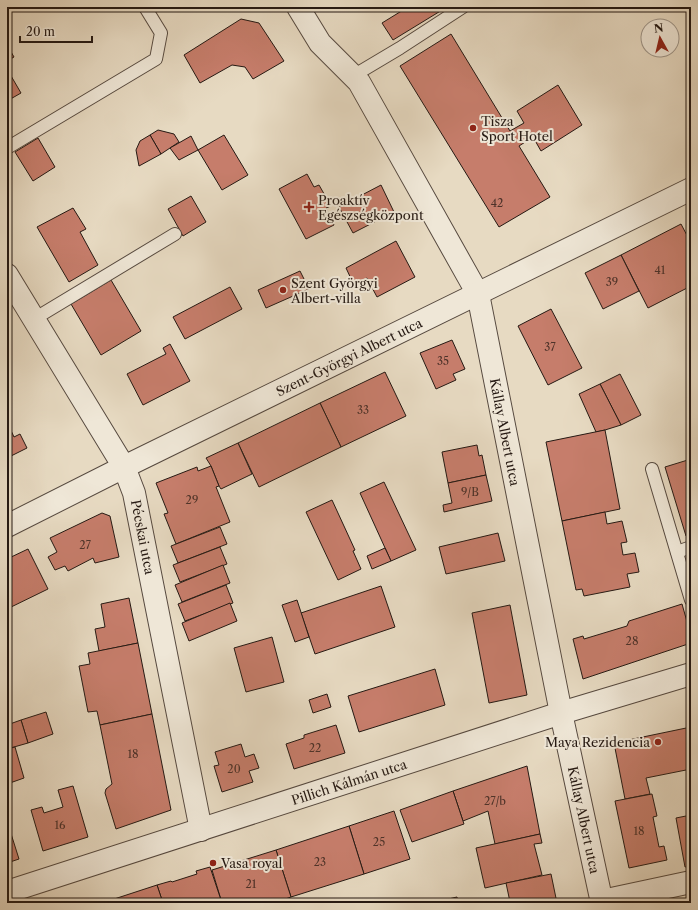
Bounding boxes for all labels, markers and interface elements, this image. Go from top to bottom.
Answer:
scale bar [20,18,92,44]
north arrow [640,18,680,58]
text: N [653,20,665,36]
text: 20 m [26,24,55,39]
place label: Tisza Sport Hotel [481,113,553,144]
marker: Tisza Sport Hotel [468,123,478,133]
place label: Proaktív Egészségközpont [318,192,424,223]
house number: 42 [491,196,503,210]
marker: Proaktív Egészségközpont [303,201,315,213]
house number: 41 [655,263,666,277]
place label: Szent Györgyi Albert-villa [290,275,378,306]
house number: 39 [606,275,618,289]
marker: Szent Györgyi Albert-villa [278,285,288,295]
street label: Szent-Györgyi Albert utca [273,315,425,399]
house number: 37 [544,340,556,354]
house number: 35 [437,354,449,368]
street label: Kállay Albert utca [487,377,523,487]
house number: 33 [357,403,369,417]
house number: 9/B [461,485,479,499]
house number: 29 [186,493,198,507]
street label: Pécskai utca [128,498,158,576]
house number: 27 [79,538,91,552]
house number: 28 [626,634,638,648]
place label: Maya Rezidencia [545,734,650,750]
marker: Maya Rezidencia [653,737,663,747]
house number: 22 [309,741,321,755]
house number: 18 [127,747,139,761]
street label: Pillich Kálmán utca [289,756,409,808]
house number: 20 [227,762,241,776]
street label: Kállay Albert utca [565,765,603,875]
house number: 27/b [484,794,506,808]
house number: 16 [54,818,66,832]
house number: 18 [633,824,645,838]
house number: 25 [373,835,385,849]
place label: Vasa royal [220,855,283,871]
house number: 23 [314,855,326,869]
marker: Vasa royal [208,858,218,868]
house number: 21 [246,877,257,891]

